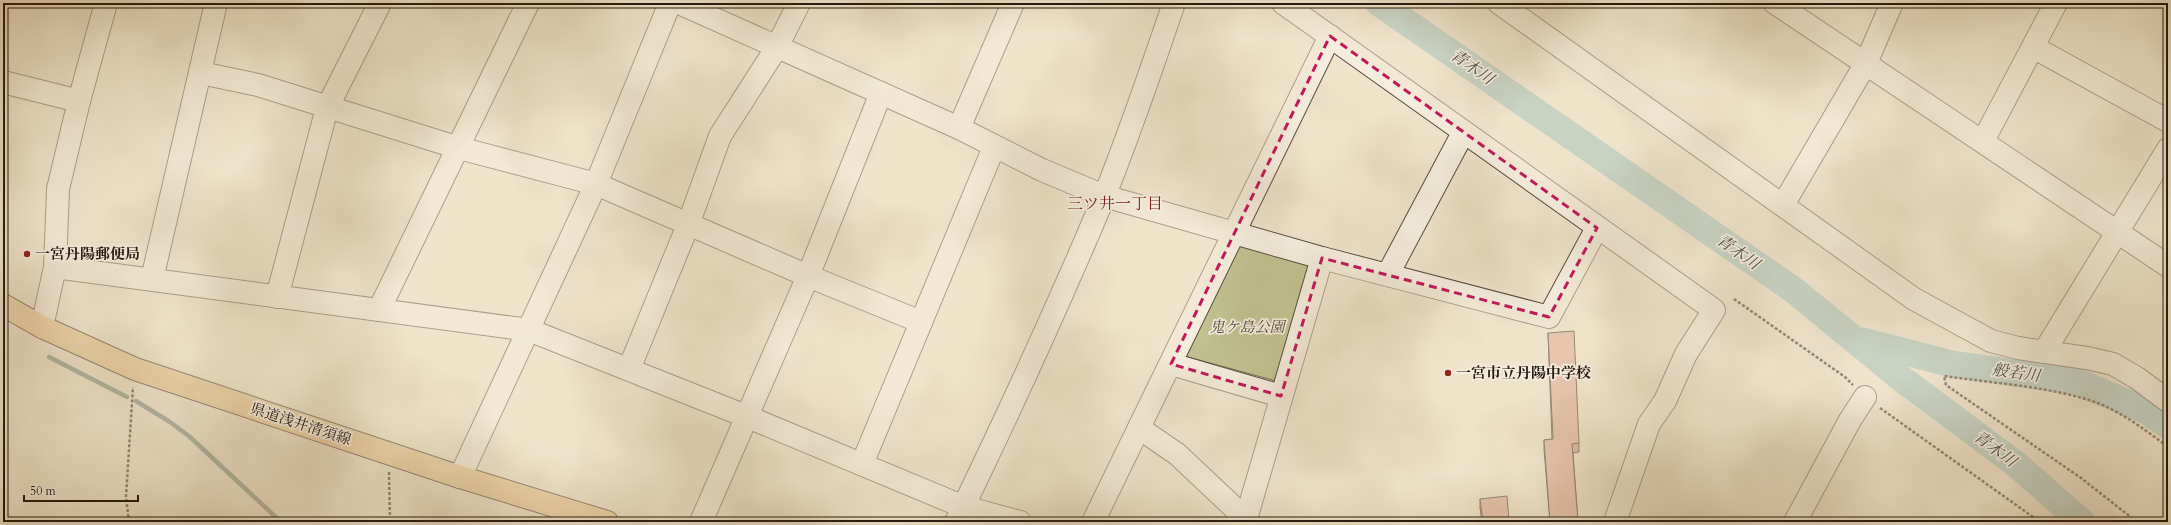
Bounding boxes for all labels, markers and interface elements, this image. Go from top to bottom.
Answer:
water label: 青木川 [1446,44,1500,91]
district label: 三ツ井一丁目 [1067,193,1163,215]
water label: 青木川 [1712,229,1766,276]
place label: 一宮丹陽郵便局 [35,244,140,264]
marker: 一宮丹陽郵便局 [22,249,32,259]
park label: 鬼ケ島公園 [1209,317,1287,337]
water label: 般若川 [1991,359,2043,388]
place label: 一宮市立丹陽中学校 [1456,363,1591,383]
marker: 一宮市立丹陽中学校 [1443,368,1453,378]
street label: 県道浅井清須線 [248,398,354,450]
water label: 青木川 [1969,426,2022,473]
scale bar [24,477,138,503]
text: 50 m [30,483,57,499]

